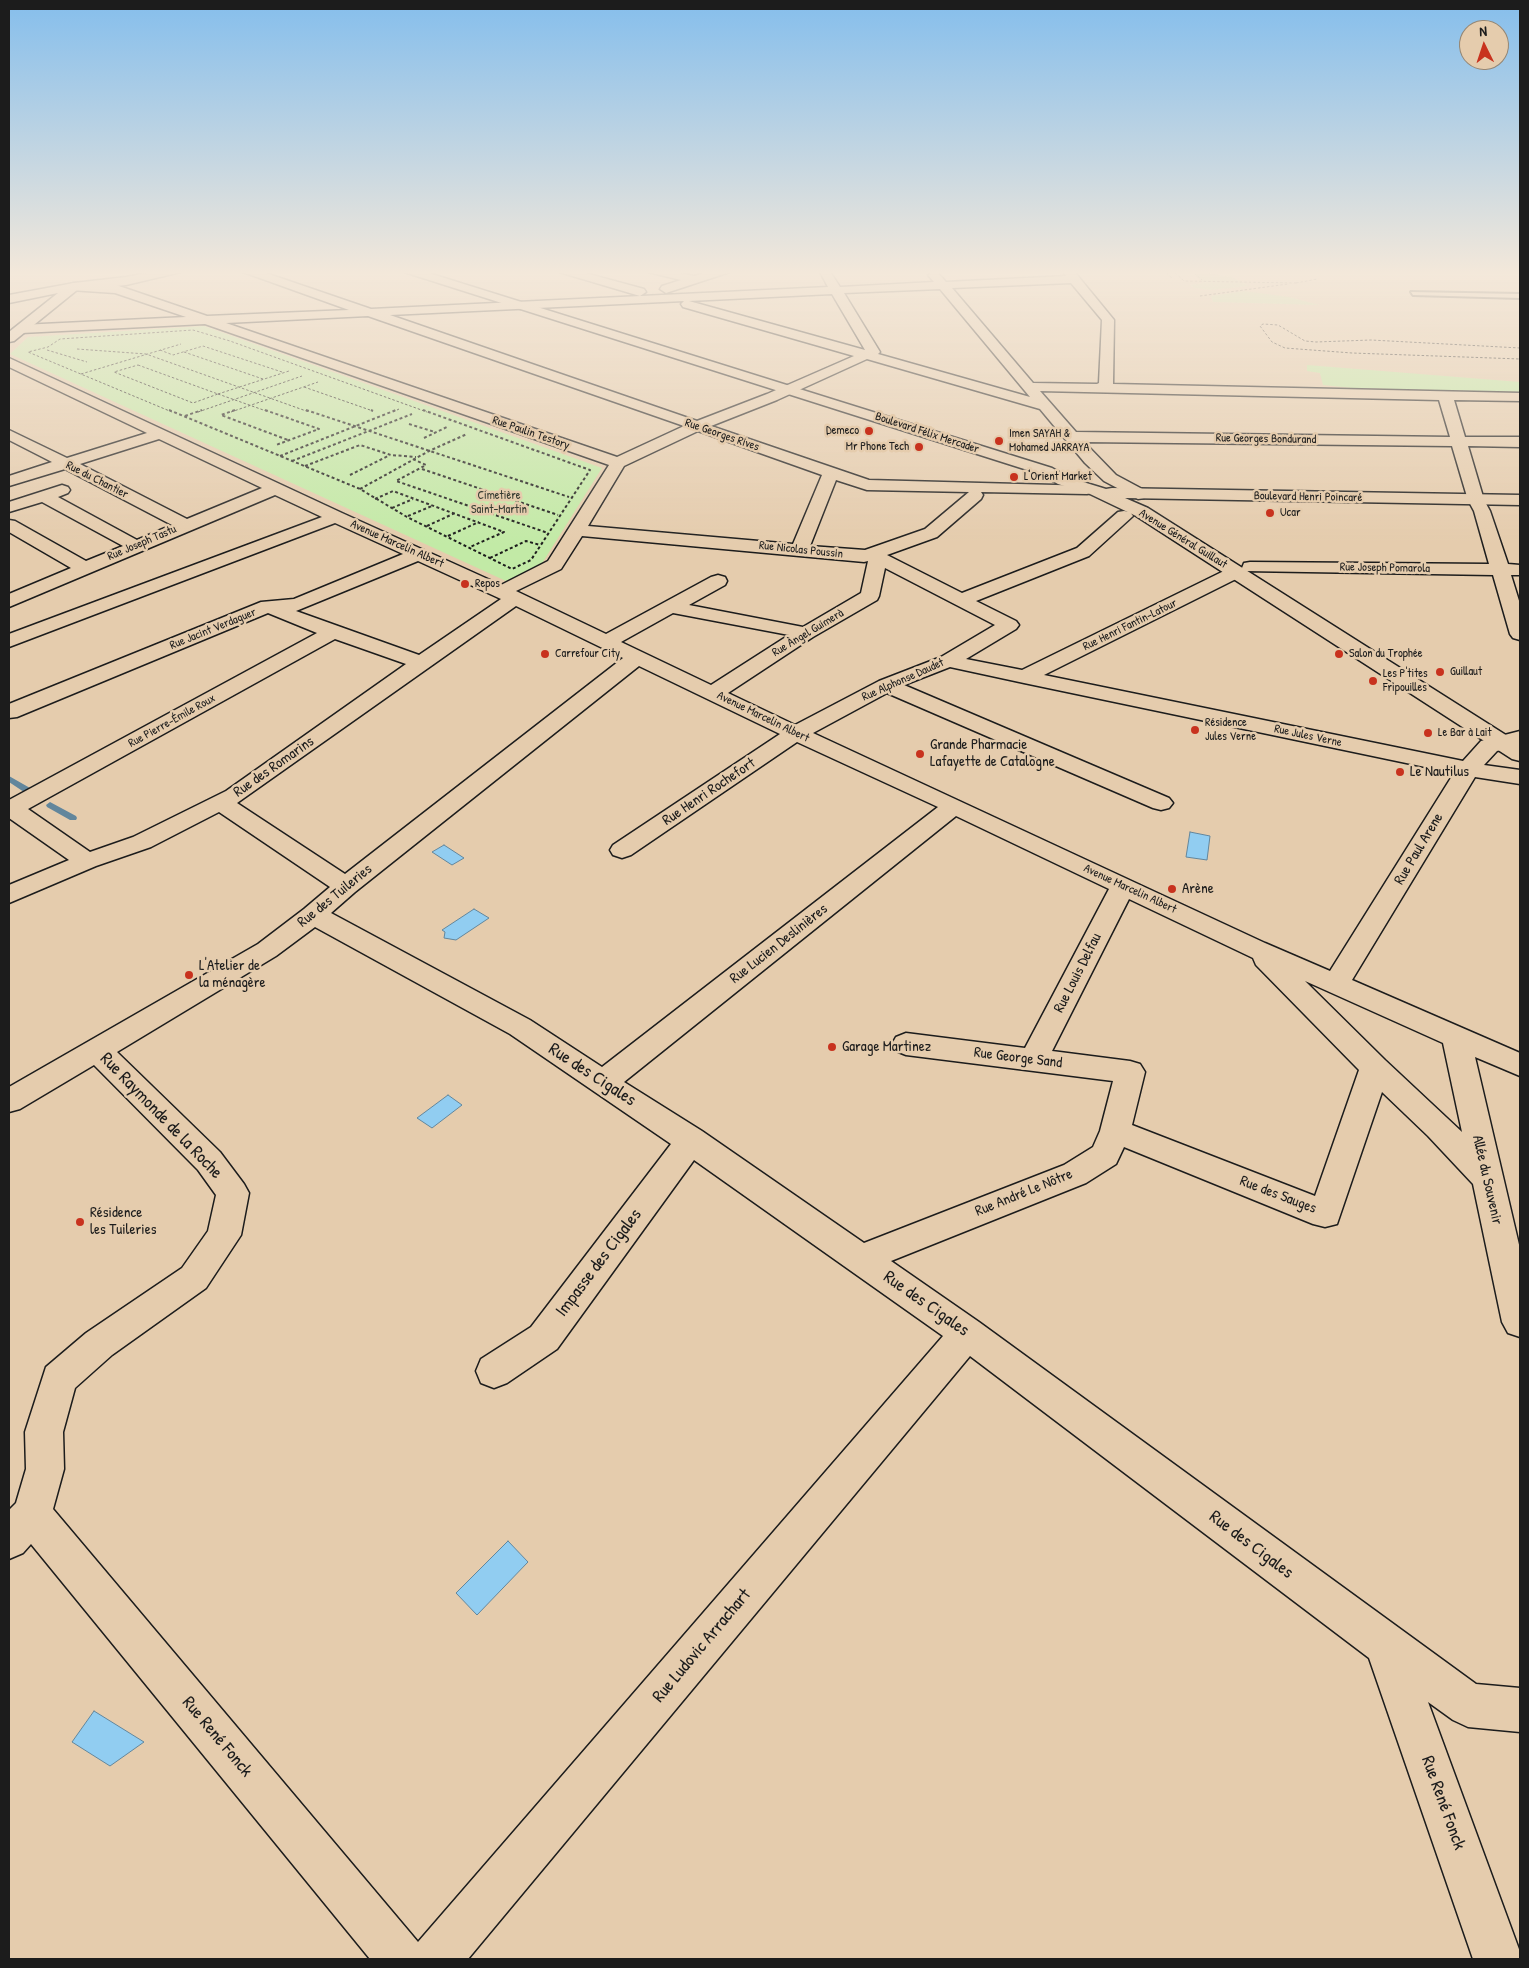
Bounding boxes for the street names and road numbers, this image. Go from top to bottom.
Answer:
street label: Boulevard Félix Mercader [873,409,981,457]
street label: Rue Paulin Testory [490,413,572,453]
street label: Rue Georges Rives [683,416,761,454]
street label: Rue Georges Bondurand [1216,431,1316,447]
street label: Rue du Chantier [63,458,131,502]
street label: Boulevard Henri Poincaré [1254,489,1362,505]
street label: Avenue Général Guillaut [1136,506,1230,572]
street label: Avenue Marcelin Albert [348,517,446,571]
street label: Rue Joseph Tastu [105,522,179,564]
street label: Rue Nicolas Poussin [758,538,844,562]
street label: Rue Joseph Pomarola [1340,560,1430,576]
street label: Rue Henri Fantin-Latour [1081,596,1179,654]
street label: Rue Jacint Verdaguer [168,605,258,653]
street label: Rue Àngel Guimerà [770,606,846,660]
street label: Rue Alphonse Daudet [860,655,946,705]
street label: Avenue Marcelin Albert [715,688,811,746]
street label: Rue Pierre-Émile Roux [126,691,218,751]
street label: Rue Jules Verne [1273,722,1343,750]
street label: Rue des Romarins [230,733,318,801]
street label: Rue Henri Rochefort [659,754,759,830]
street label: Rue Paul Arene [1391,810,1447,888]
street label: Rue des Tuileries [294,861,376,931]
street label: Avenue Marcelin Albert [1081,861,1179,917]
street label: Rue Lucien Deslinières [727,900,831,988]
street label: Rue Louis Delfau [1050,930,1106,1016]
street label: Rue des Cigales [544,1039,640,1111]
street label: Rue George Sand [973,1044,1063,1072]
street label: Rue Raymonde de la Roche [95,1048,227,1184]
street label: Allée du Souvenir [1468,1134,1506,1226]
street label: Rue André Le Nôtre [973,1165,1075,1221]
street label: Rue des Sauges [1237,1172,1319,1218]
street label: Impasse des Cigales [551,1205,647,1321]
street label: Rue des Cigales [879,1267,973,1341]
street label: Rue des Cigales [1205,1506,1297,1584]
street label: Rue Ludovic Arrachart [648,1585,756,1707]
street label: Rue René Fonck [177,1693,257,1781]
street label: Rue René Fonck [1416,1753,1470,1853]

